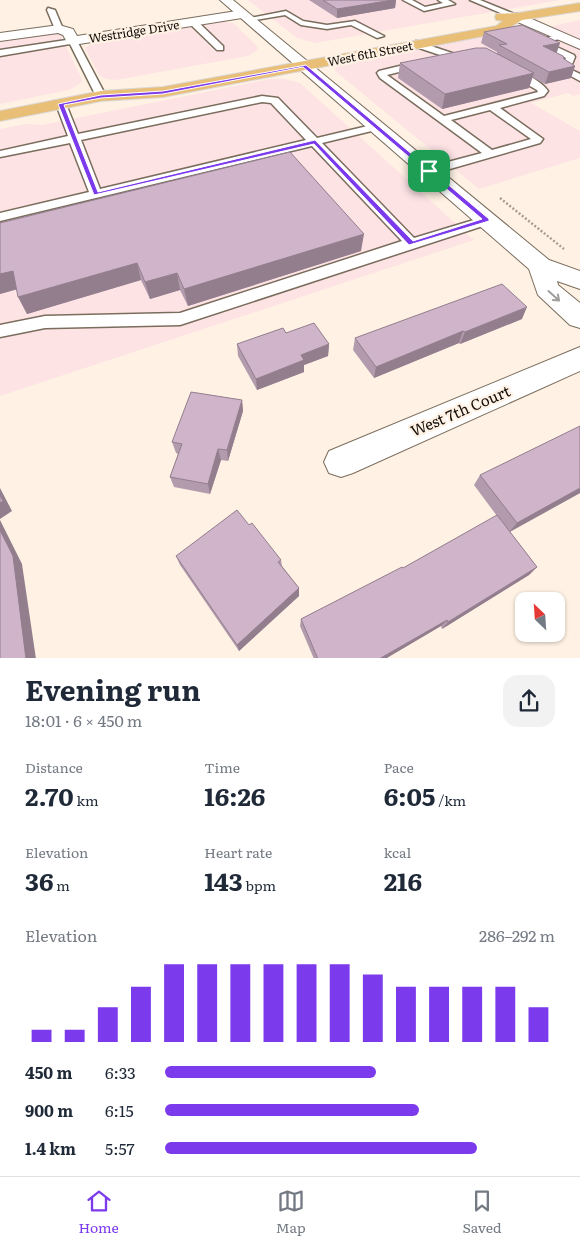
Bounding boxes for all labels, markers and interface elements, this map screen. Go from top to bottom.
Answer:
street label: Westridge Drive [87,15,181,47]
street label: West 6th Street [326,36,414,70]
pin [408,150,450,192]
icon: arrive [415,157,443,185]
one-way arrow [548,290,561,301]
street label: West 7th Court [406,379,514,441]
north arrow [515,592,565,642]
map controls [515,592,565,642]
text: Evening run [25,668,201,710]
button: share [503,675,555,727]
text: 18:01 · 6 × 450 m [25,708,142,732]
text: Distance [25,757,83,777]
text: Time [204,757,240,777]
text: Pace [384,757,414,777]
text: 2.70 [25,777,74,814]
text: 16:26 [204,777,265,814]
text: 6:05 [384,777,435,814]
text: km [74,790,99,810]
text: /km [435,790,466,810]
text: Elevation [25,842,88,862]
text: Heart rate [204,842,272,862]
text: kcal [384,842,411,862]
text: 36 [25,862,54,899]
text: 143 [204,862,243,899]
text: 216 [384,862,422,899]
text: m [54,875,70,895]
text: bpm [243,875,276,895]
text: Elevation [25,923,97,947]
text: 286–292 m [479,923,555,947]
text: 450 m [25,1060,72,1084]
text: 6:33 [105,1060,136,1084]
text: 900 m [25,1098,73,1122]
text: 6:15 [105,1098,134,1122]
text: 1.4 km [25,1136,76,1160]
text: 5:57 [105,1136,135,1160]
tab: Home [78,1187,119,1237]
tab: Map [276,1187,306,1237]
tab: Saved [463,1187,502,1237]

